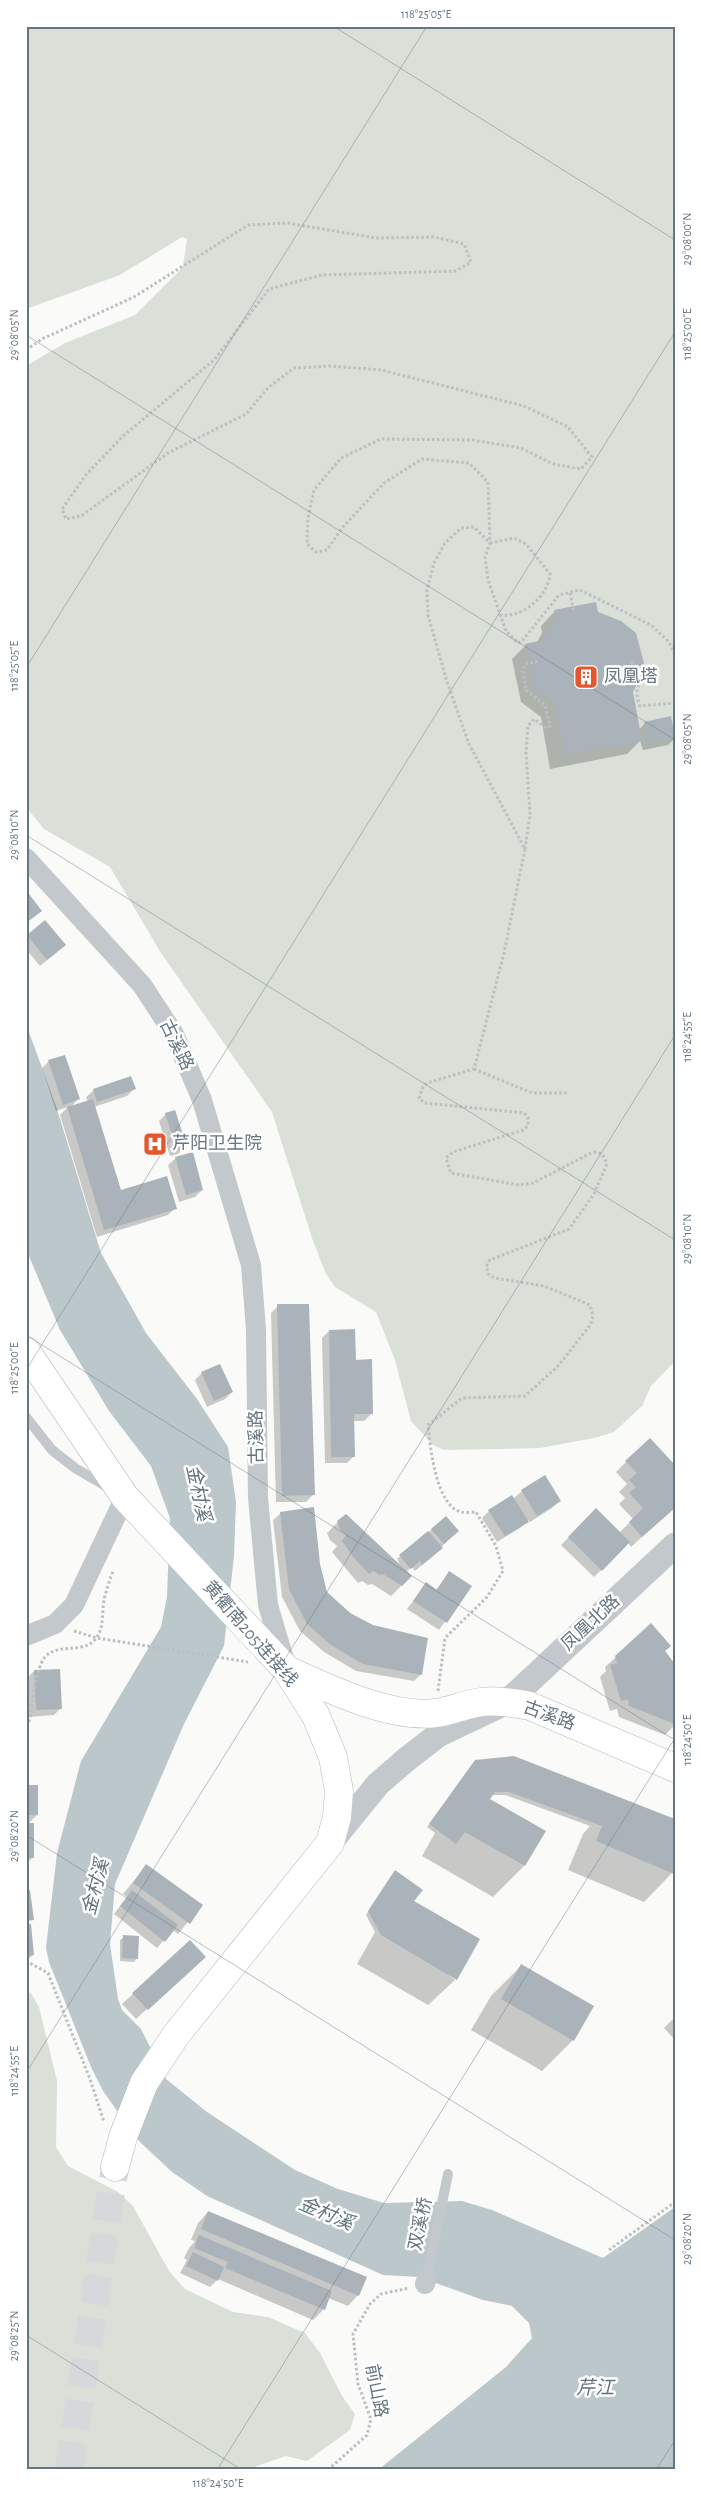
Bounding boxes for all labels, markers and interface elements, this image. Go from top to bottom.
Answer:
text: 118°25'05"E [401,8,451,20]
text: 29°08'00"N [681,213,693,265]
text: 118°25'00"E [681,308,693,360]
text: 29°08'05"N [8,309,20,361]
text: 118°25'05"E [8,641,20,691]
building icon: 凤凰塔 [573,664,599,690]
place label: 凤凰塔 [604,666,658,686]
text: 29°08'05"N [681,713,693,765]
text: 29°08'10"N [8,810,20,860]
text: 118°24'55"E [681,1012,693,1062]
street label: 古溪路 [156,1016,198,1073]
hospital icon: 芹阳卫生院 [142,1131,168,1157]
place label: 芹阳卫生院 [172,1133,262,1153]
text: 29°08'10"N [681,1214,693,1264]
text: 118°25'00"E [8,1342,20,1394]
street label: 古溪路 [246,1410,266,1464]
water label: 金村溪 [183,1463,216,1525]
street label: 黄衢南205连接线 [200,1577,302,1690]
street label: 凤凰北路 [557,1590,623,1654]
street label: 古溪路 [521,1696,578,1734]
text: 118°24'50"E [681,1714,693,1766]
text: 29°08'20"N [8,1810,20,1862]
water label: 金村溪 [78,1855,113,1917]
text: 118°24'55"E [8,2046,20,2096]
water label: 金村溪 [296,2192,359,2235]
street label: 双溪桥 [405,2195,435,2252]
text: 29°08'20"N [681,2213,693,2265]
text: 29°08'25"N [8,2311,20,2361]
street label: 前山路 [362,2362,392,2419]
water label: 芹江 [576,2378,616,2398]
text: 118°24'50"E [192,2477,244,2489]

